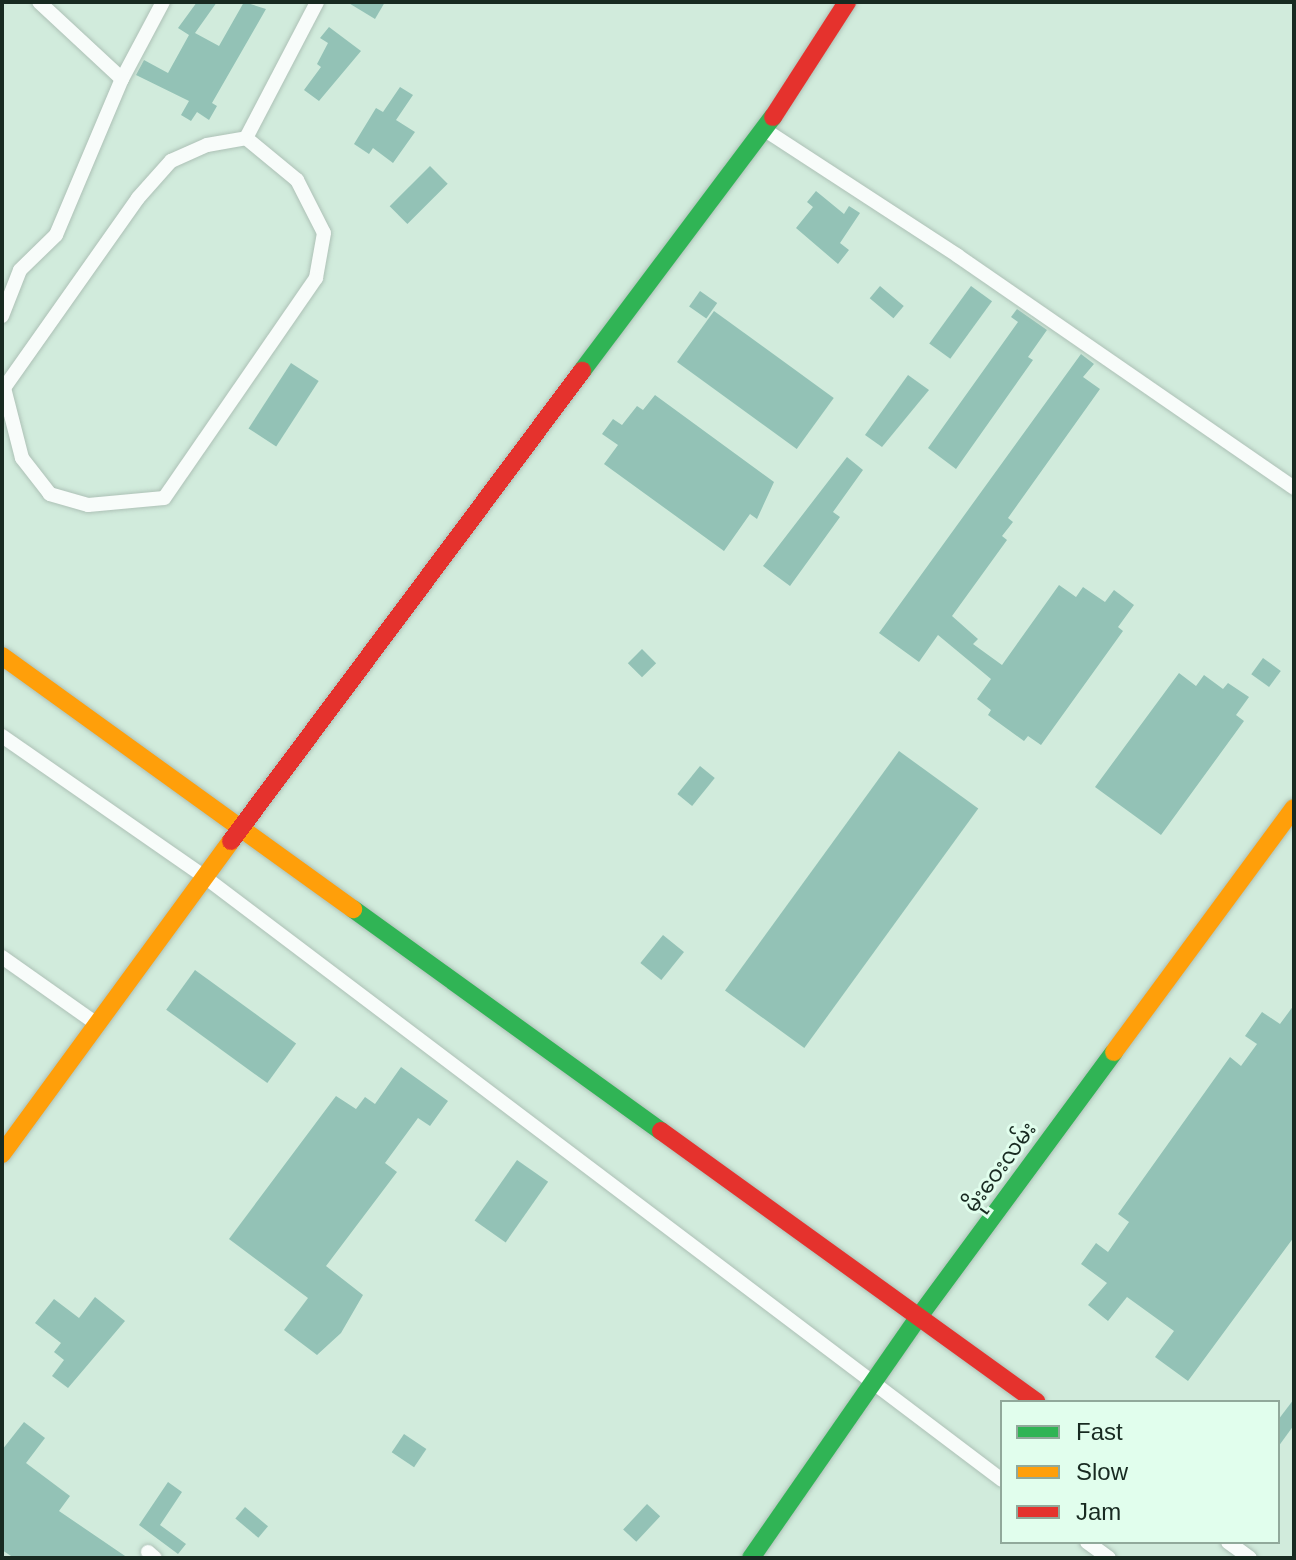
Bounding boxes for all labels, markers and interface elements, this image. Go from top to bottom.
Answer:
street label: မိုးဝေးလမ်း [958,1116,1042,1218]
legend [1000,1400,1280,1544]
text: Fast [1076,1418,1123,1445]
text: Slow [1076,1458,1128,1485]
text: Jam [1076,1498,1121,1525]

